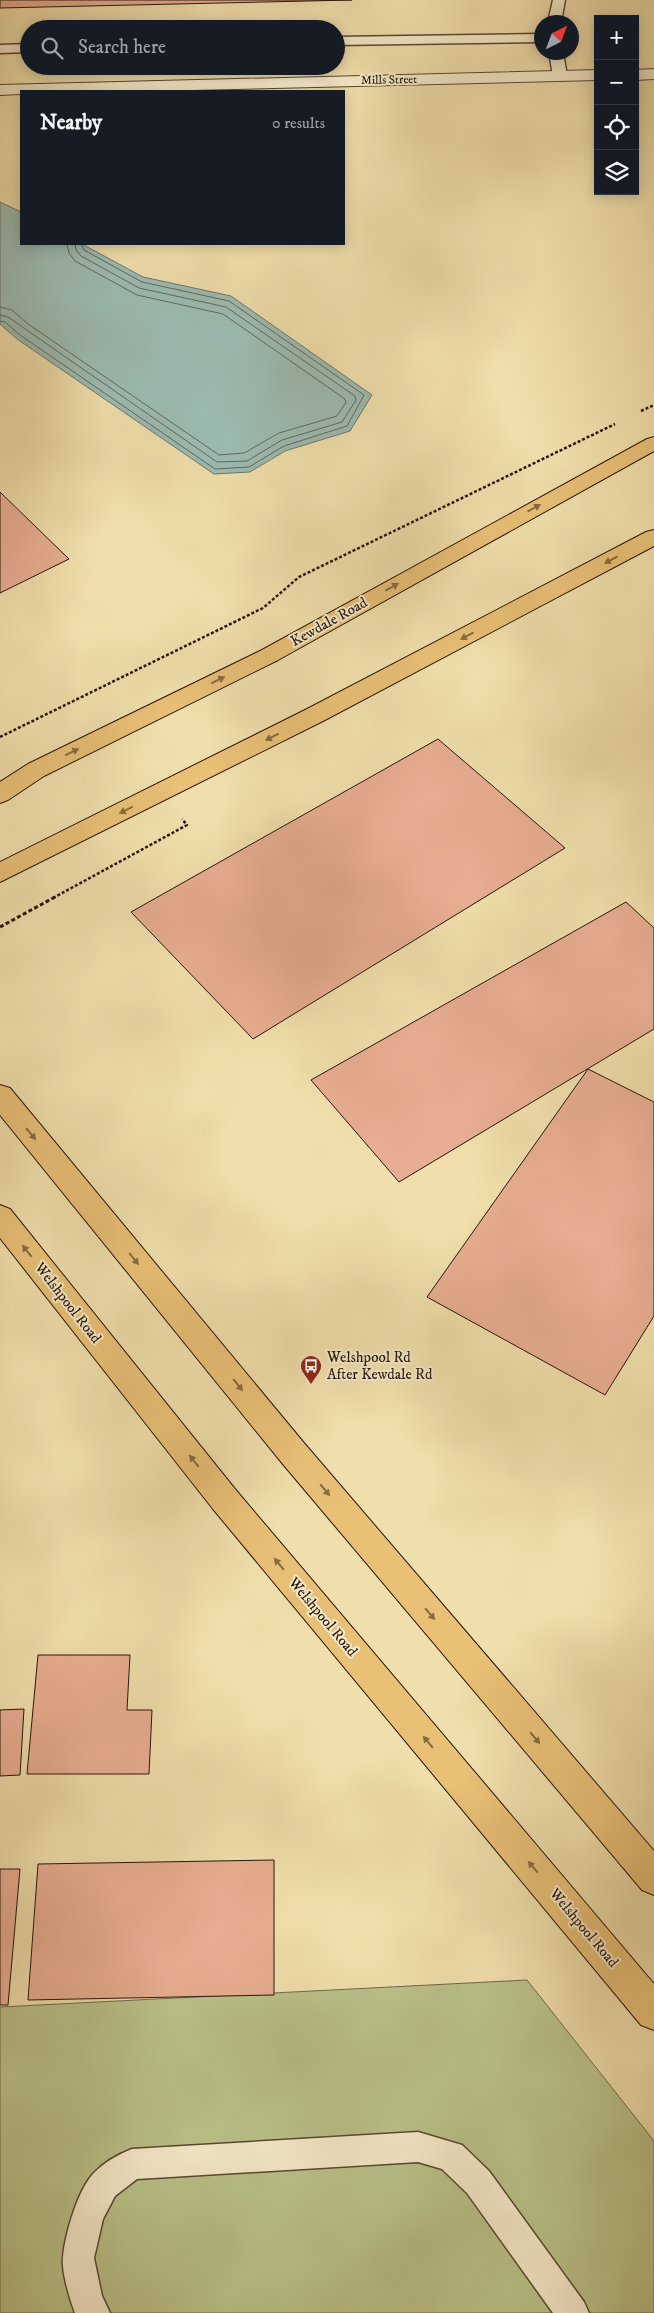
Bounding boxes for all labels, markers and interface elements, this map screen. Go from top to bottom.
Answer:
north arrow [534,15,579,60]
map controls [594,15,639,195]
button: + [594,15,639,60]
search box [20,20,345,75]
icon: search [38,34,66,62]
text: Search here [78,36,166,59]
button: − [594,60,639,105]
street label: Mills Street [361,72,417,88]
button: locate [594,105,639,150]
text: Nearby [40,110,102,136]
text: 0 results [272,113,325,133]
button: layers [594,150,639,195]
one-way arrow [527,504,541,512]
one-way arrow [604,556,618,564]
one-way arrow [385,582,399,591]
street label: Kewdale Road [287,593,371,651]
one-way arrow [460,632,474,640]
one-way arrow [211,676,225,684]
one-way arrow [264,733,279,741]
one-way arrow [65,748,80,756]
one-way arrow [119,806,134,814]
one-way arrow [26,1127,37,1140]
one-way arrow [22,1245,33,1258]
one-way arrow [129,1252,140,1265]
street label: Welshpool Road [30,1258,106,1348]
place label: Welshpool Rd After Kewdale Rd [326,1348,433,1384]
bus stop icon: Welshpool Rd After Kewdale Rd [299,1354,323,1385]
one-way arrow [232,1378,243,1391]
one-way arrow [188,1454,199,1467]
one-way arrow [319,1483,331,1495]
one-way arrow [273,1558,284,1571]
street label: Welshpool Road [284,1573,362,1661]
one-way arrow [424,1607,436,1619]
one-way arrow [529,1731,541,1743]
one-way arrow [423,1736,434,1749]
one-way arrow [527,1861,538,1874]
street label: Welshpool Road [545,1884,623,1972]

